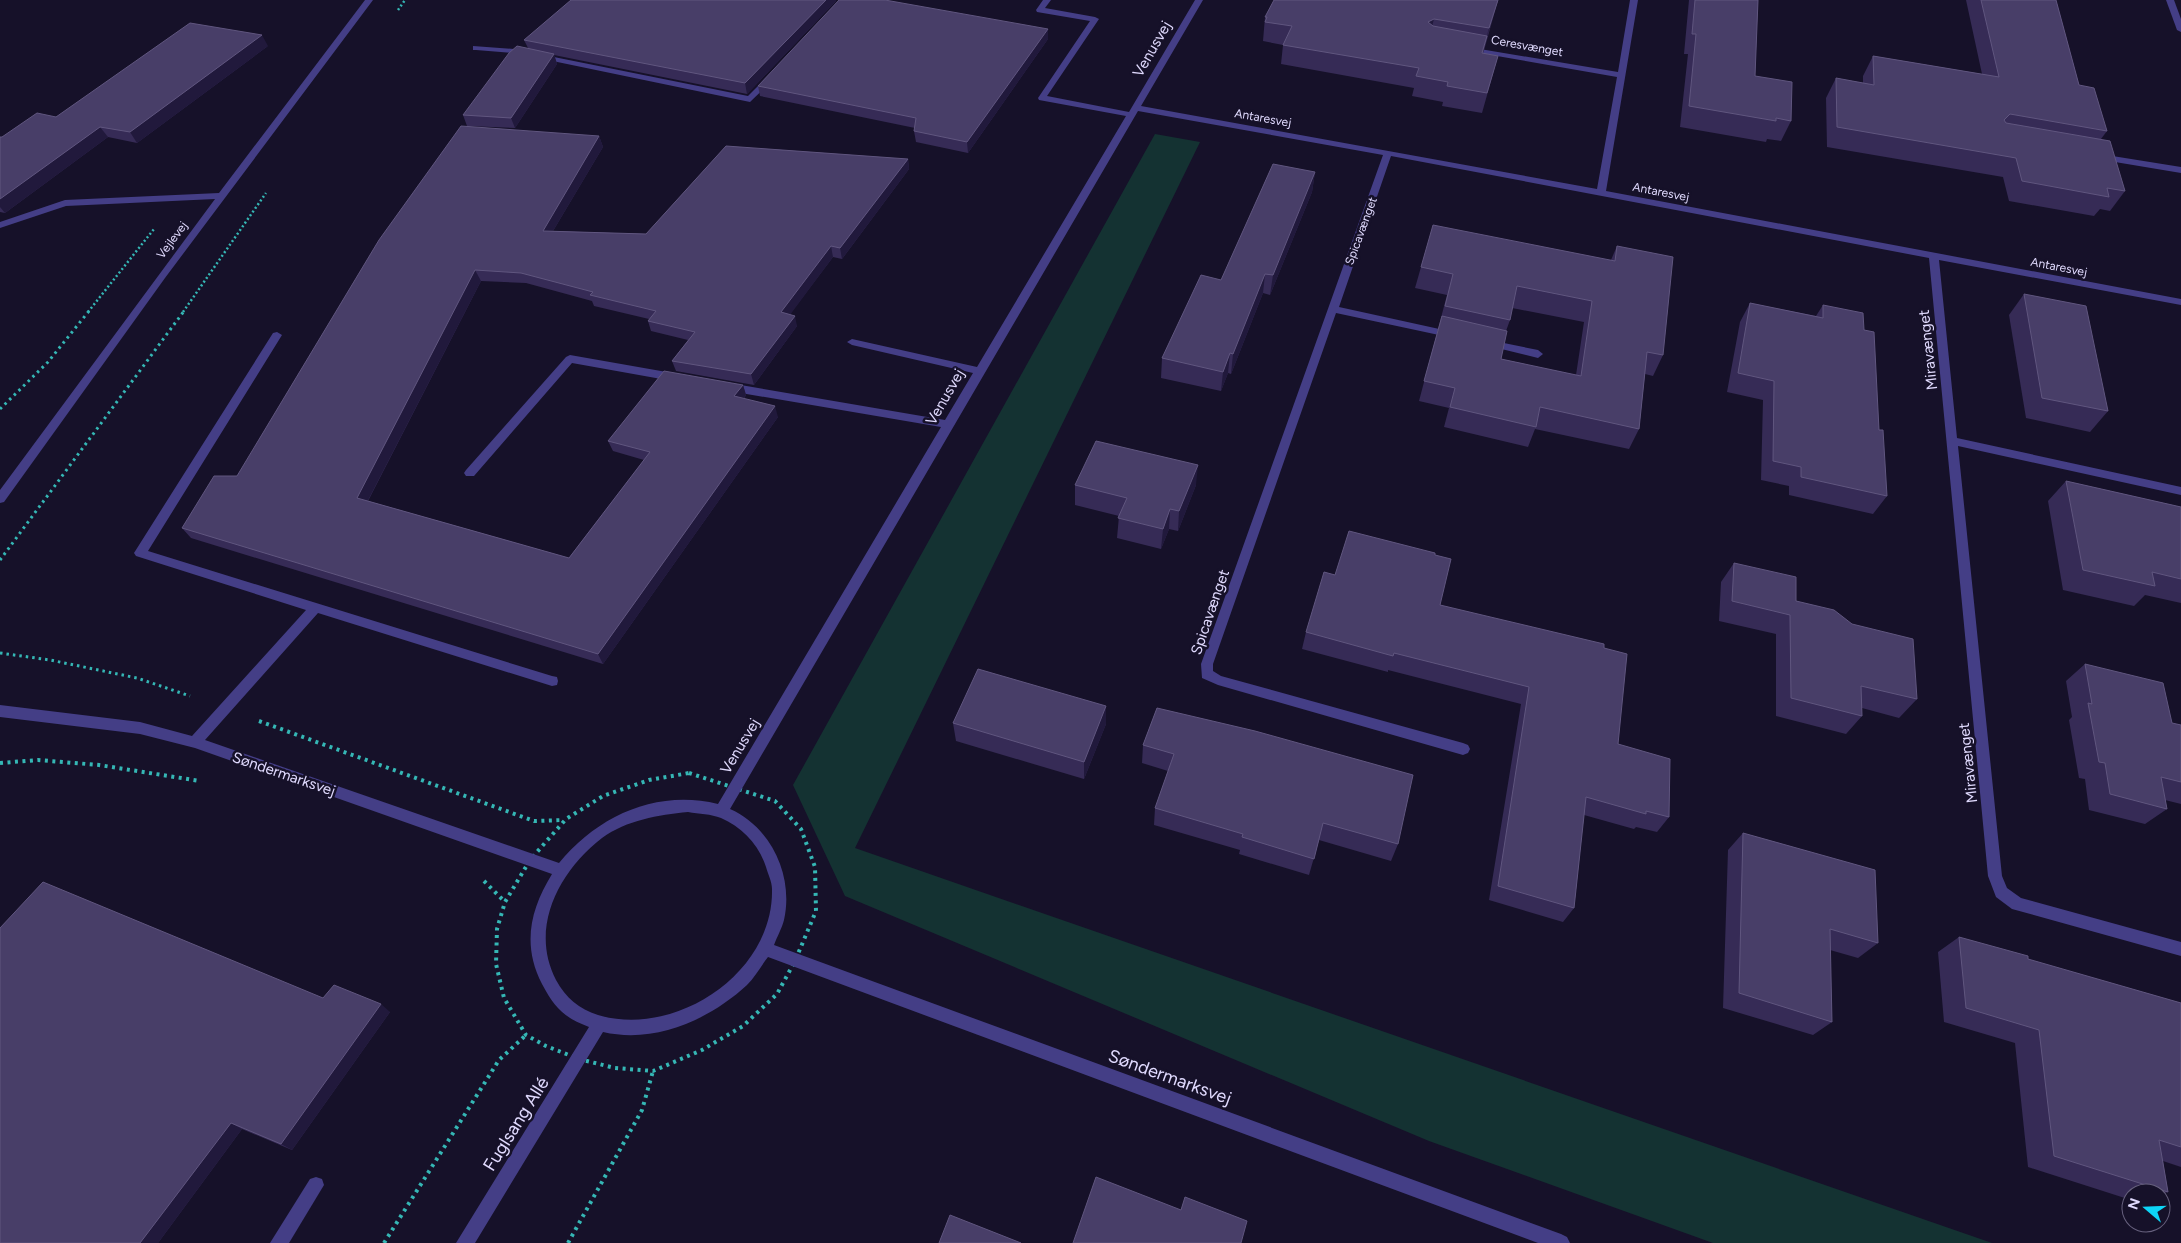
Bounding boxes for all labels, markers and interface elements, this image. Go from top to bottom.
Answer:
street label: Venusvej [1129,18,1175,80]
street label: Ceresvænget [1490,33,1565,59]
street label: Antaresvej [1233,106,1293,130]
street label: Antaresvej [1631,180,1691,204]
street label: Spicavænget [1342,195,1380,267]
street label: Vejlevej [154,219,190,261]
street label: Antaresvej [2029,255,2089,279]
street label: Miravænget [1915,309,1941,391]
street label: Venusvej [922,366,968,428]
street label: Spicavænget [1187,567,1233,657]
street label: Venusvej [716,715,764,777]
street label: Miravænget [1955,722,1981,804]
street label: Søndermarksvej [230,748,338,800]
street label: Søndermarksvej [1105,1045,1235,1109]
street label: Fuglsang Allé [478,1073,554,1175]
north arrow [2121,1183,2171,1233]
text: N [2124,1196,2144,1212]

